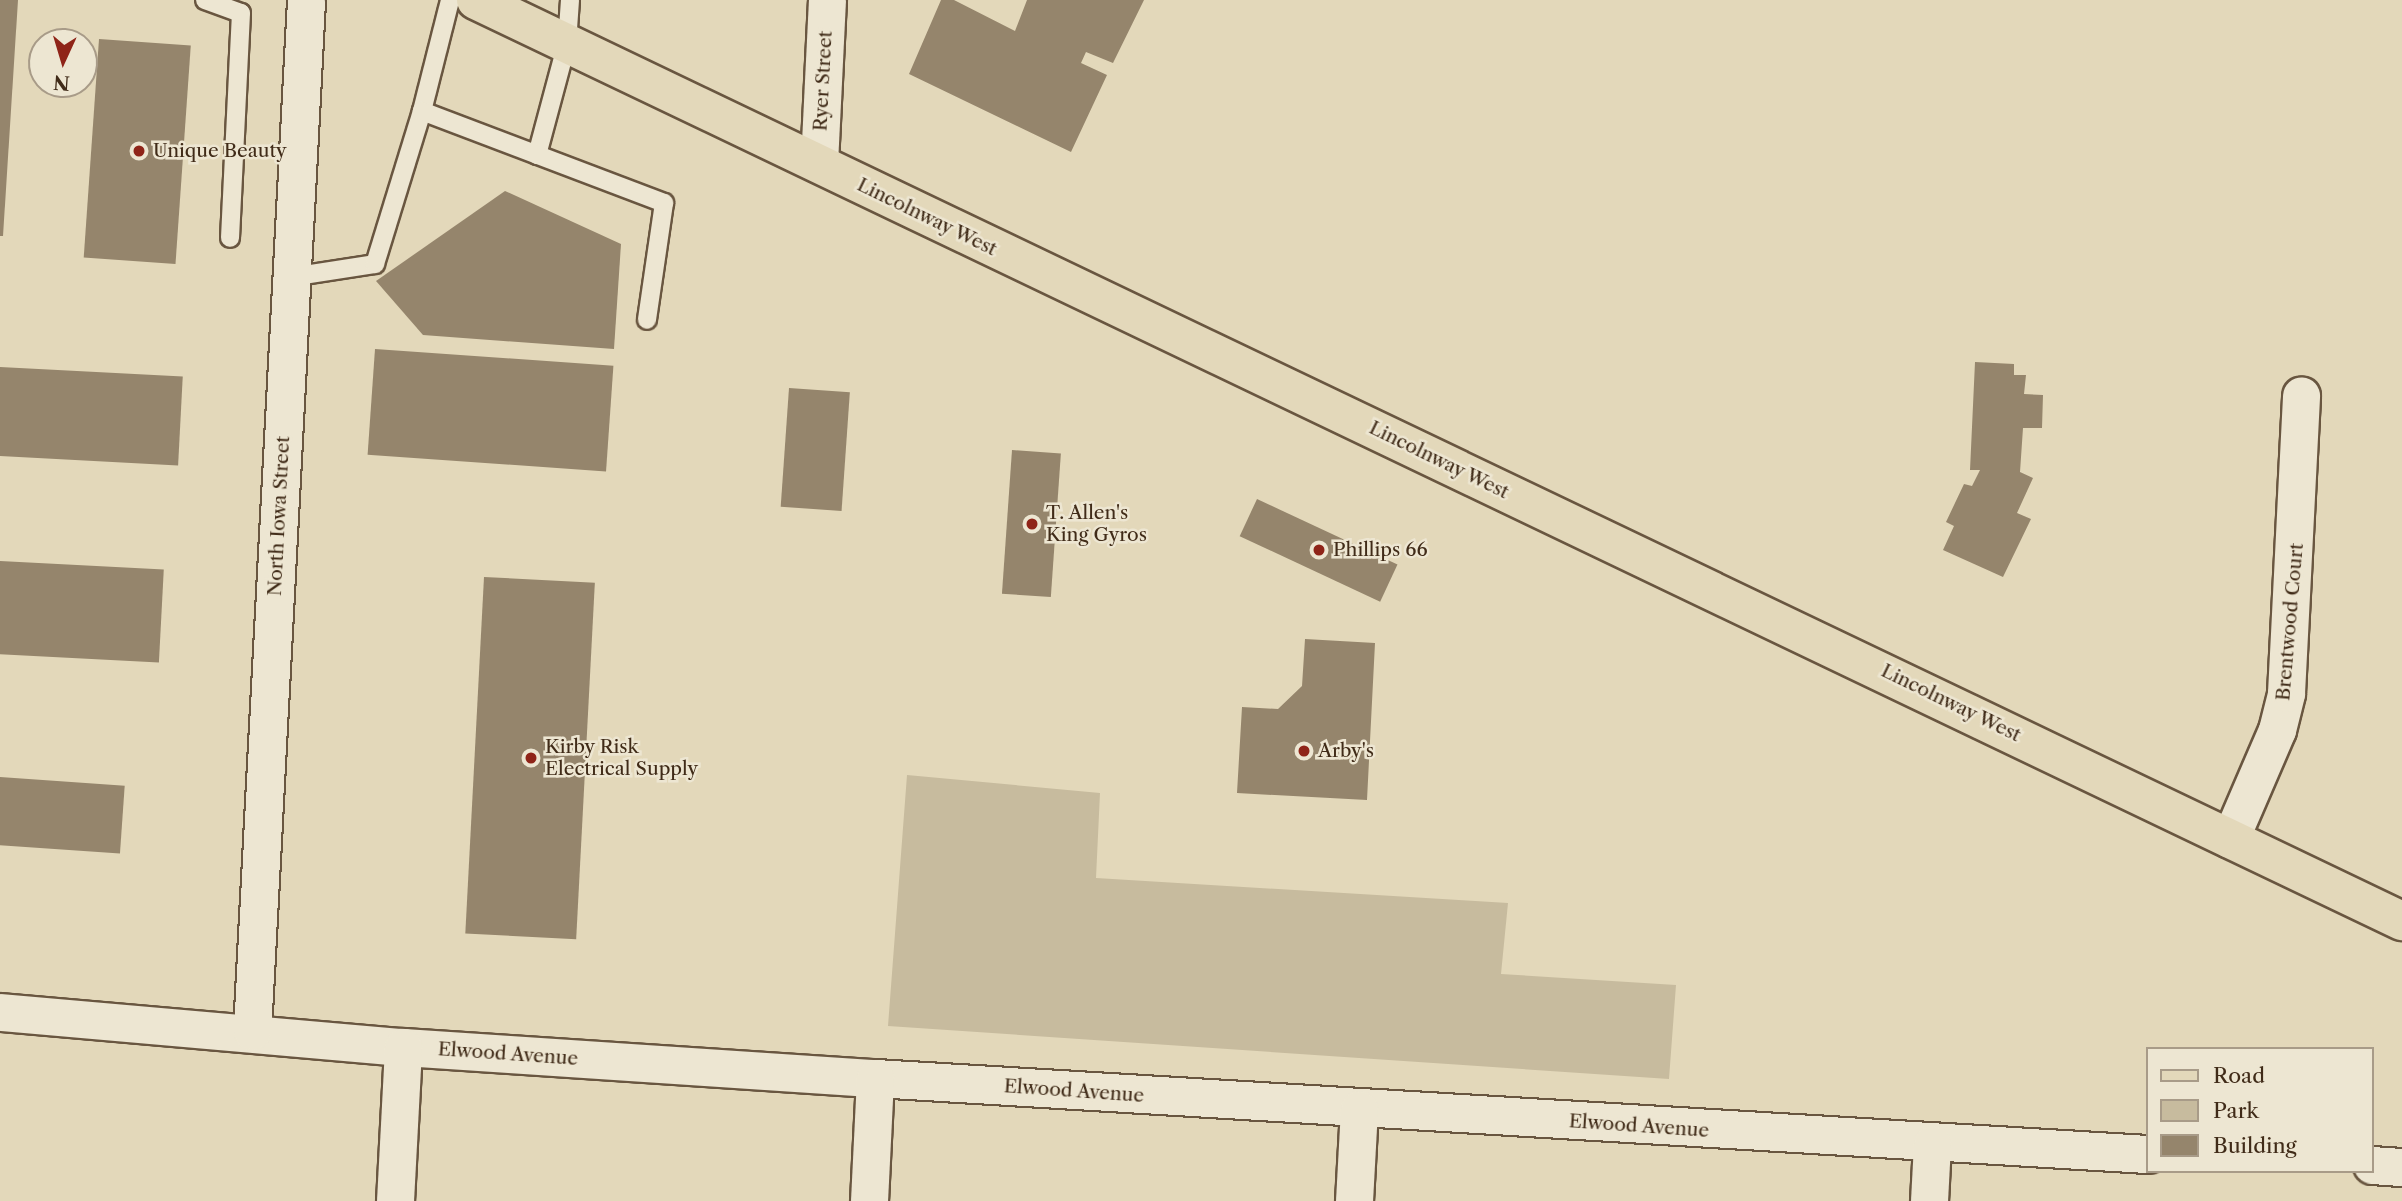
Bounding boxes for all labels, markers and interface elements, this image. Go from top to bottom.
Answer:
north arrow [28,28,98,98]
street label: Ryer Street [809,30,837,132]
text: N [53,70,71,95]
place label: Unique Beauty [153,140,287,162]
marker: Unique Beauty [131,143,147,159]
street label: Lincolnway West [853,173,1001,261]
street label: Lincolnway West [1365,416,1513,504]
street label: North Iowa Street [263,435,295,597]
place label: T. Allen's King Gyros [1046,502,1147,546]
marker: T. Allen's King Gyros [1024,516,1040,532]
place label: Phillips 66 [1333,539,1428,561]
marker: Phillips 66 [1311,542,1327,558]
street label: Brentwood Court [2272,542,2308,702]
street label: Lincolnway West [1877,659,2025,747]
place label: Kirby Risk Electrical Supply [545,736,698,780]
place label: Arby's [1318,740,1374,762]
marker: Arby's [1296,743,1312,759]
marker: Kirby Risk Electrical Supply [523,750,539,766]
street label: Elwood Avenue [437,1038,579,1070]
legend [2146,1047,2374,1173]
text: Road [2213,1063,2265,1088]
street label: Elwood Avenue [1003,1075,1145,1107]
text: Park [2213,1098,2259,1123]
street label: Elwood Avenue [1568,1110,1710,1142]
text: Building [2213,1133,2297,1158]

